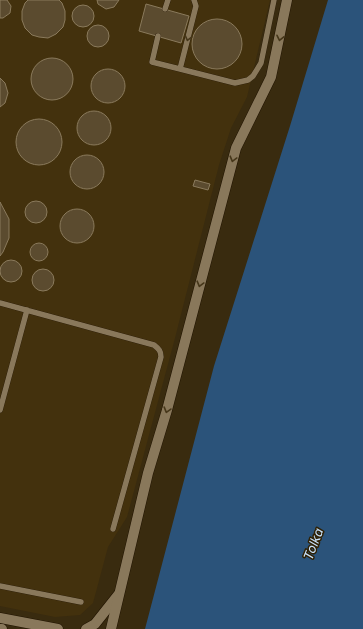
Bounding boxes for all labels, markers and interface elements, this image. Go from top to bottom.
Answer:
one-way arrow [185,34,193,41]
one-way arrow [276,35,284,41]
one-way arrow [229,155,238,162]
one-way arrow [196,281,205,288]
one-way arrow [163,406,172,413]
water label: Tolka [300,526,326,562]

